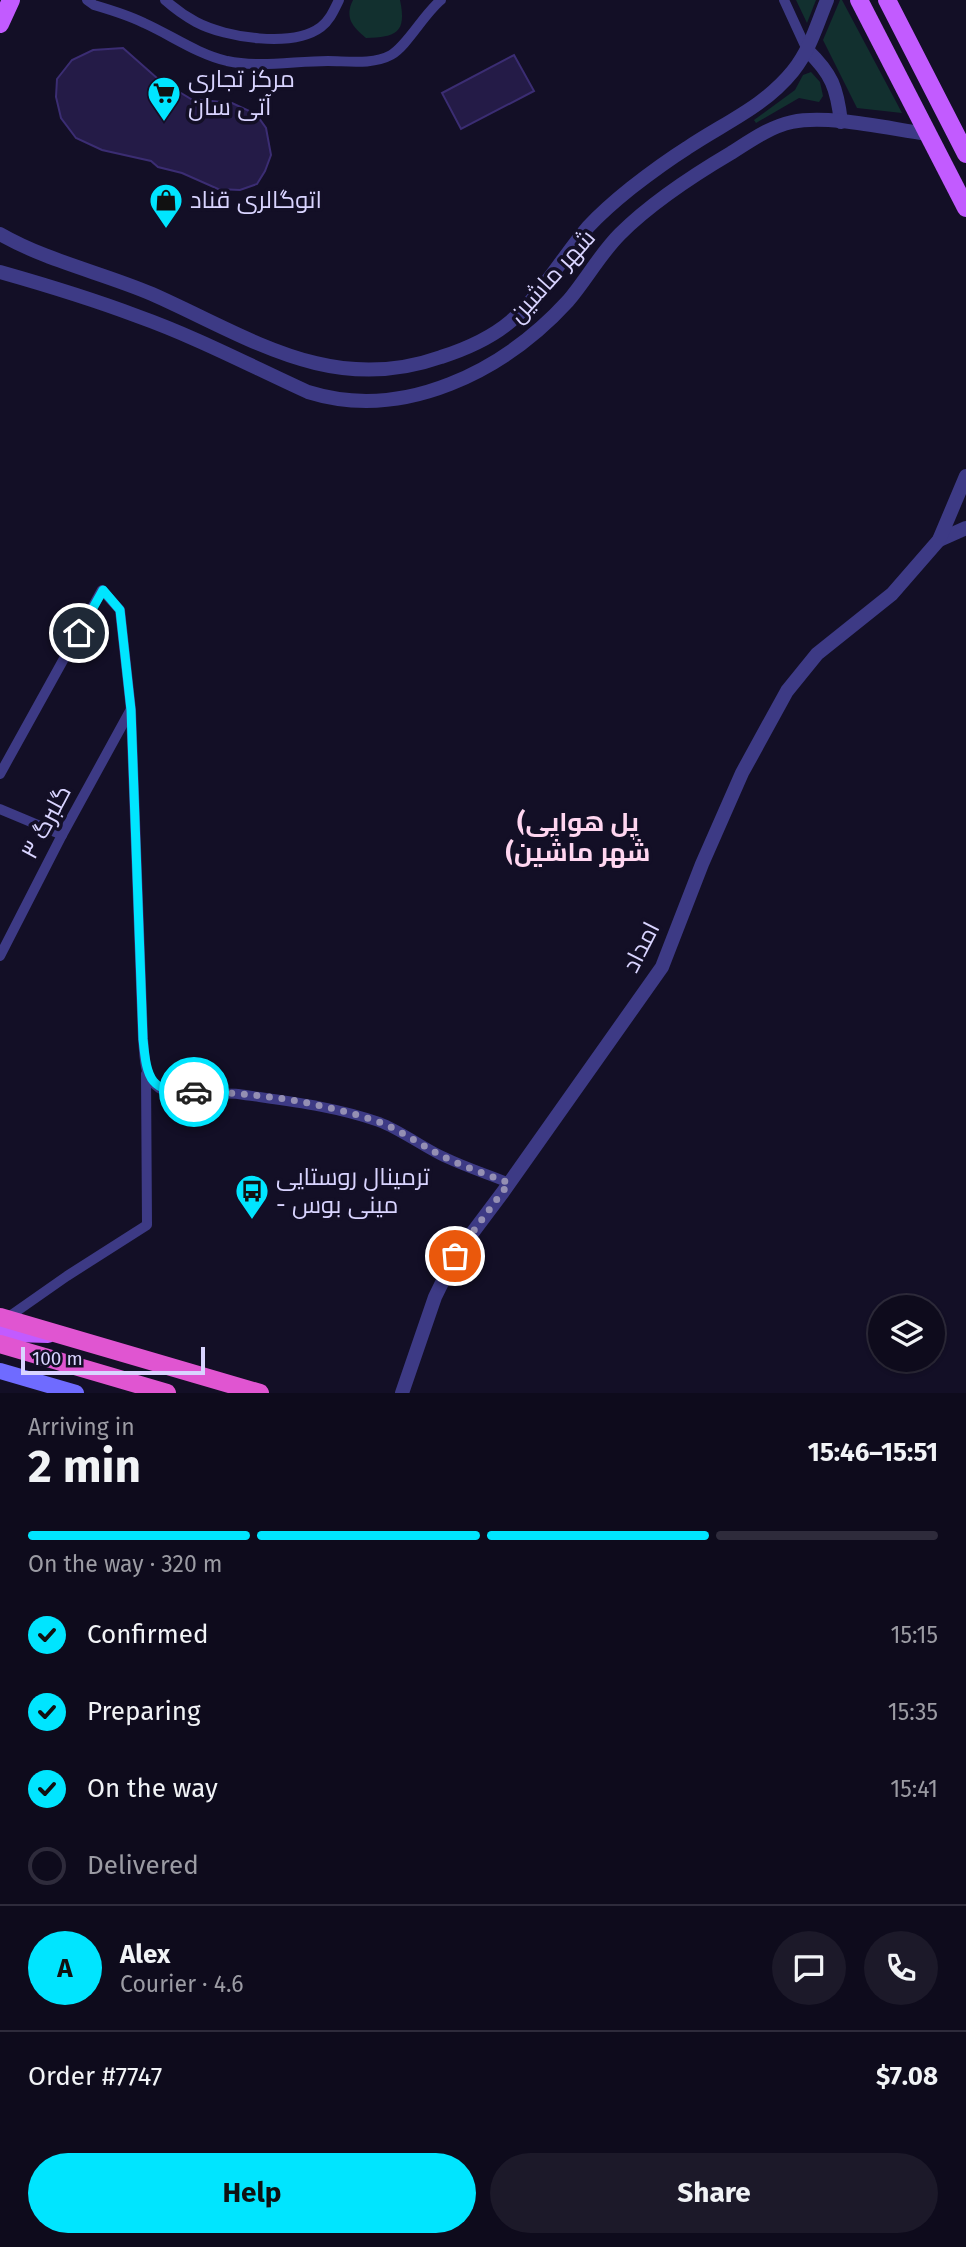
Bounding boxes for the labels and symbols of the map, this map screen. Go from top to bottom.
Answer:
place label: مرکز تجاری آتی سان [188,65,295,121]
supermarket icon: مرکز تجاری آتی سان [145,74,183,123]
shop icon: اتوگالری قناد [147,181,185,230]
place label: اتوگالری قناد [190,186,322,214]
street label: شهر ماشین [503,224,601,328]
pin [49,603,109,663]
street label: گلبرگ ۳ [15,780,77,864]
district label: (پل هوایی (شهر ماشین [505,807,651,868]
street label: امداد [617,917,665,977]
courier [159,1057,229,1127]
place label: ترمینال روستایی - مینی بوس [276,1163,430,1219]
bus stop icon: ترمینال روستایی - مینی بوس [233,1172,271,1221]
pin [425,1226,485,1286]
scale bar [21,1344,205,1376]

